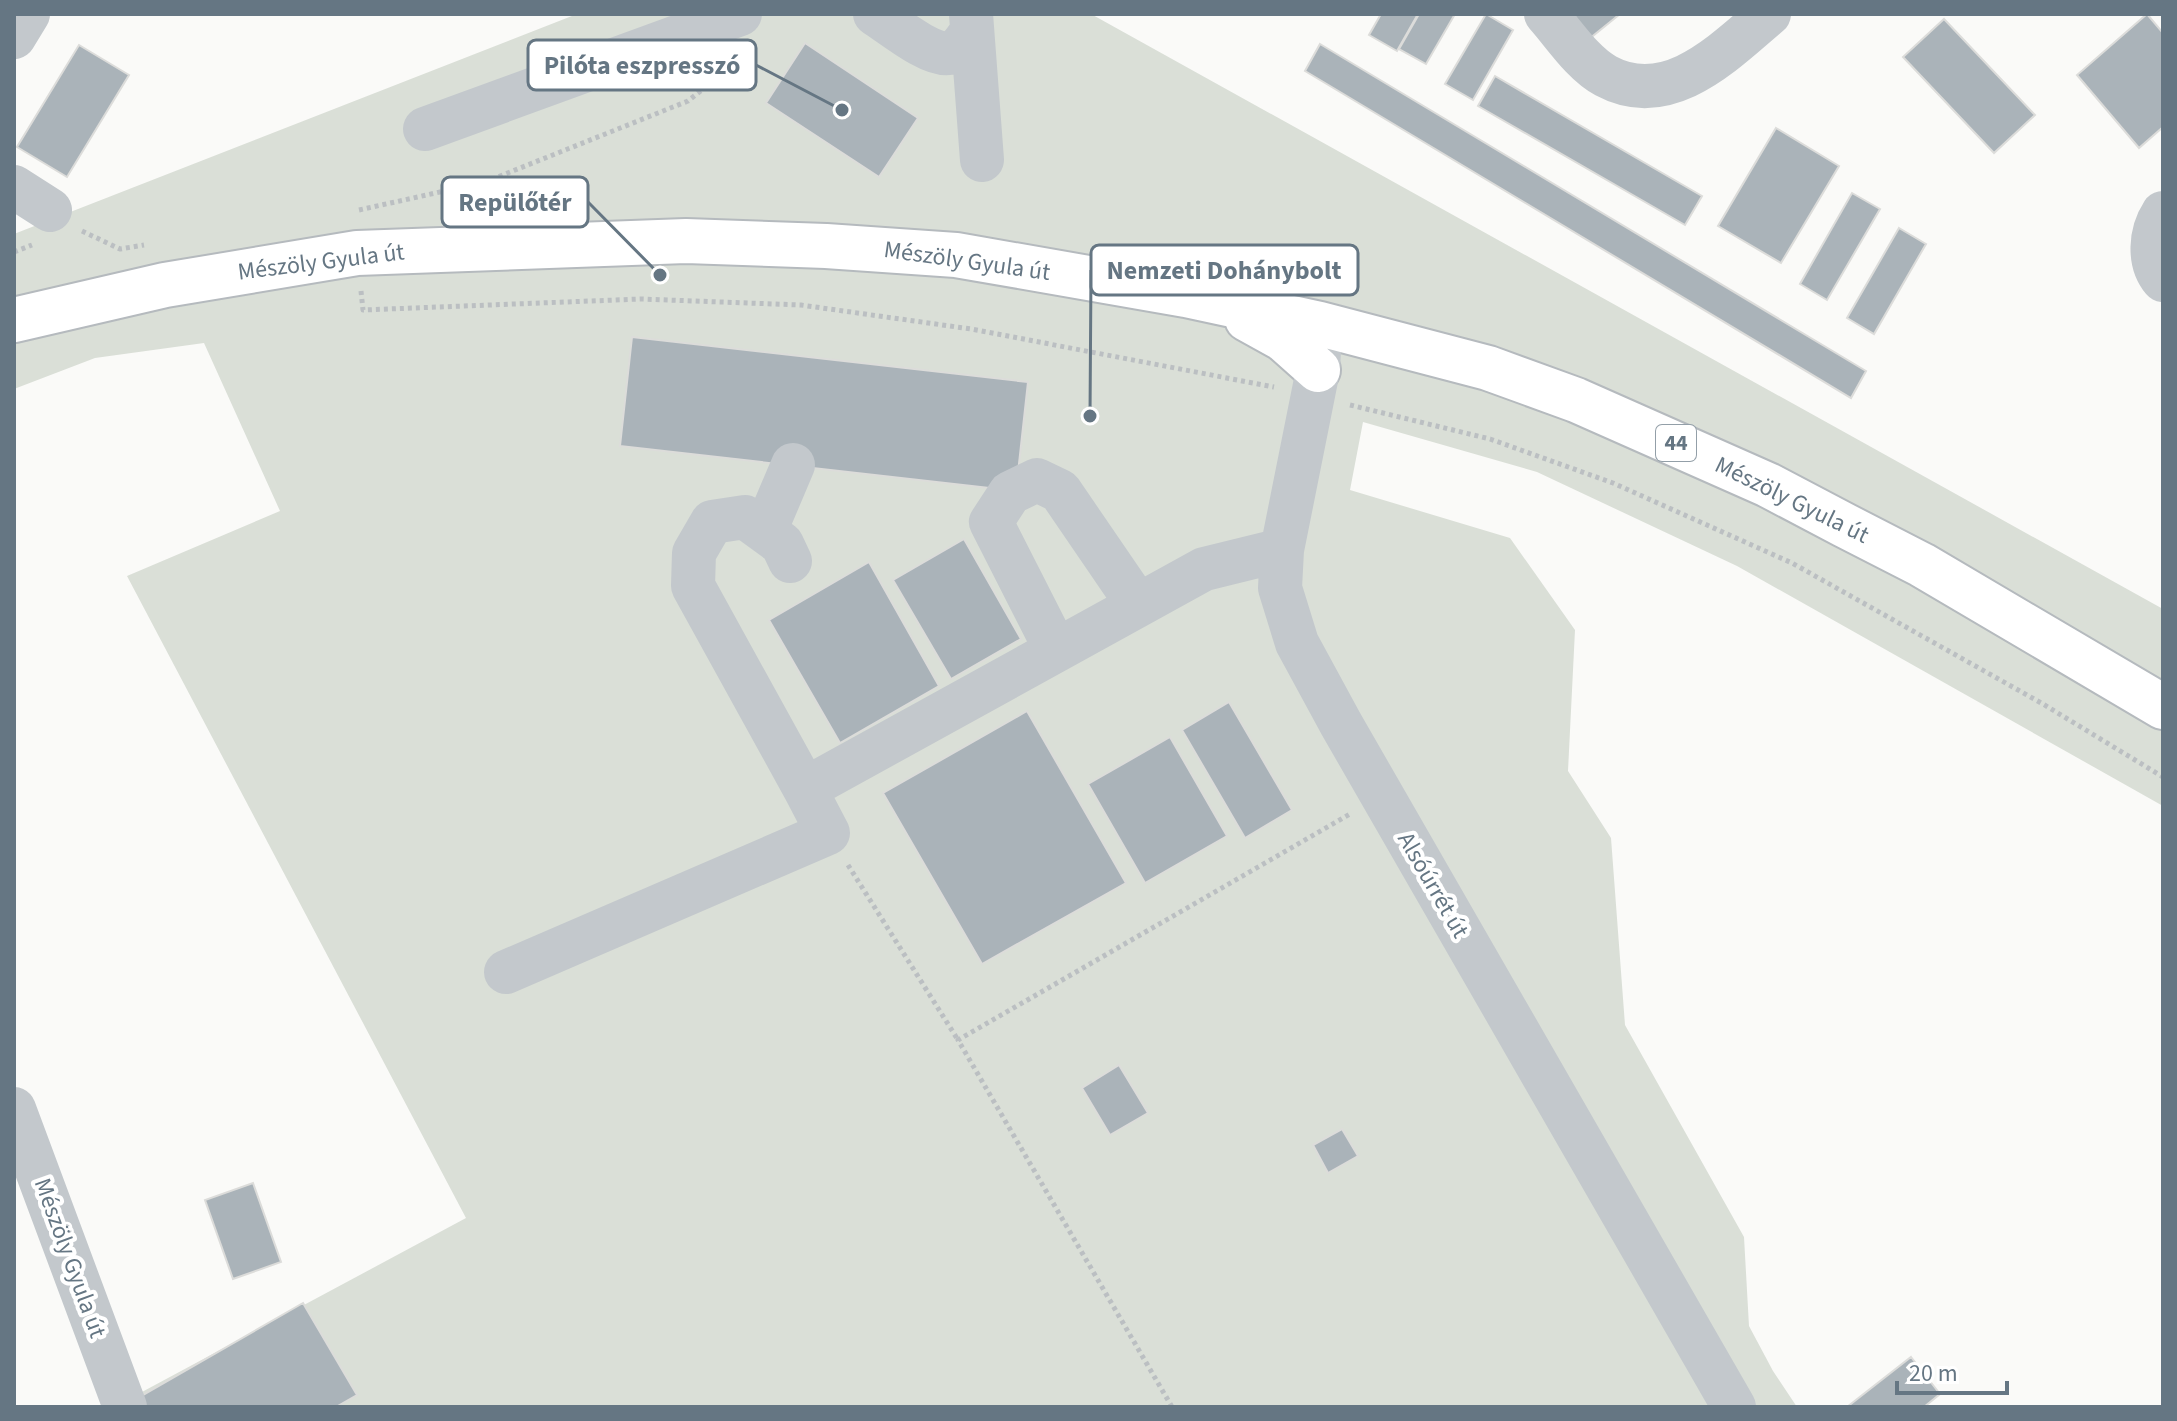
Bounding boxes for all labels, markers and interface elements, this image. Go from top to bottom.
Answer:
callout: Pilóta eszpresszó [528,40,756,90]
text: Pilóta eszpresszó [544,47,740,84]
callout: Repülőtér [442,177,588,227]
text: Repülőtér [458,184,572,221]
street label: Mészöly Gyula út [881,232,1053,290]
street label: Mészöly Gyula út [236,234,406,290]
callout: Nemzeti Dohánybolt [1091,245,1358,295]
text: Nemzeti Dohánybolt [1107,252,1341,289]
road number: 44 [1656,425,1696,461]
street label: Mészöly Gyula út [1709,447,1875,553]
street label: Alsóúrrét út [1388,825,1478,945]
street label: Mészöly Gyula út [25,1173,115,1343]
scale bar [1897,1345,2007,1395]
text: 20 m [1909,1356,1958,1391]

